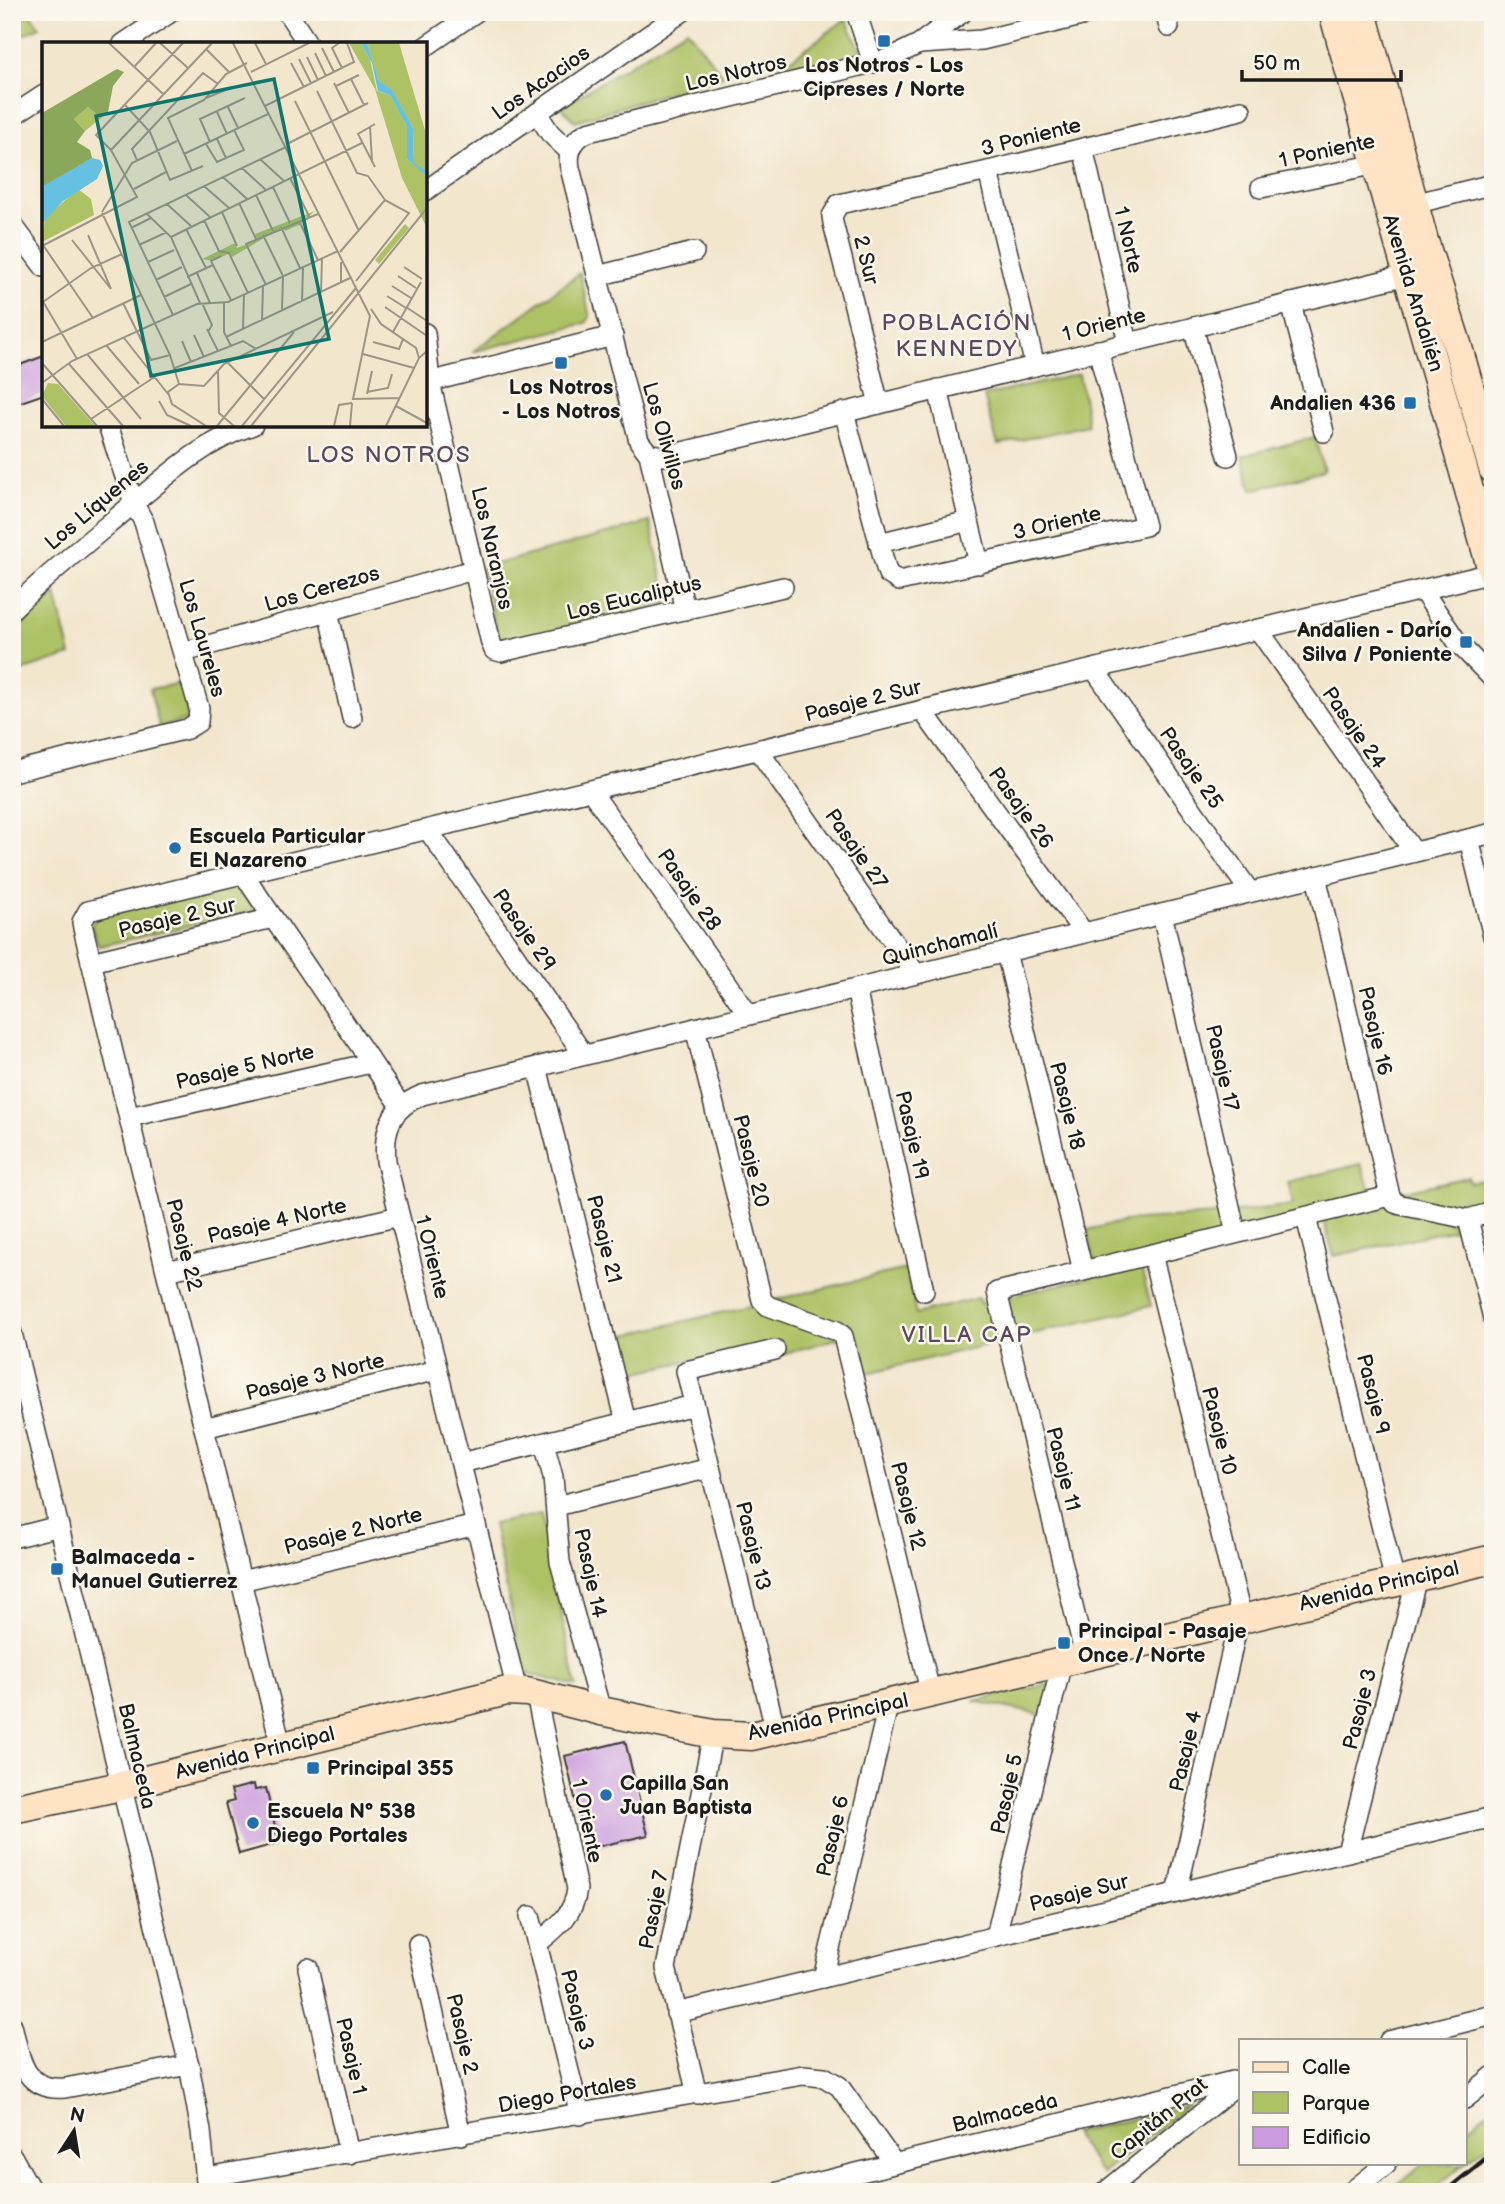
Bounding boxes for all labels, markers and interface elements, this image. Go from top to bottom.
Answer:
marker: Los Notros - Los Cipreses / Norte [876,33,892,49]
scale bar [1242,38,1402,82]
street label: Los Acacios [487,40,595,126]
inset map [42,42,427,427]
street label: Los Notros [683,49,789,97]
text: 50 m [1253,51,1300,76]
place label: Los Notros - Los Cipreses / Norte [803,53,965,102]
street label: 3 Poniente [978,113,1084,161]
street label: 1 Poniente [1277,129,1377,173]
street label: 1 Norte [1108,204,1148,276]
street label: Avenida Andalién [1377,211,1449,375]
street label: 2 Sur [848,233,884,288]
street label: 1 Oriente [1060,303,1148,347]
district label: POBLACIÓN KENNEDY [881,309,1033,363]
marker: Los Notros - Los Notros [553,355,569,371]
place label: Los Notros - Los Notros [502,375,620,424]
street label: Los Olivillos [637,379,691,493]
place label: Andalien 436 [1269,391,1396,416]
marker: Andalien 436 [1402,395,1418,411]
district label: LOS NOTROS [306,441,472,469]
street label: Los Líquenes [40,454,154,556]
street label: Los Naranjos [466,484,518,612]
street label: 3 Oriente [1011,501,1103,545]
street label: Los Cerezos [262,561,382,617]
street label: Los Eucaliptus [564,570,704,626]
street label: Los Laureles [173,576,231,700]
place label: Andalien - Darío Silva / Poniente [1296,618,1452,667]
marker: Andalien - Darío Silva / Poniente [1458,634,1474,650]
street label: Pasaje 2 Sur [802,674,924,728]
street label: Pasaje 24 [1317,682,1391,774]
street label: Pasaje 25 [1154,722,1228,814]
street label: Pasaje 26 [983,762,1059,854]
street label: Pasaje 27 [819,804,893,895]
place label: Escuela Particular El Nazareno [189,824,366,873]
marker: Escuela Particular El Nazareno [167,840,183,856]
street label: Pasaje 28 [652,844,726,936]
street label: Pasaje 29 [487,884,561,976]
street label: Pasaje 2 Sur [116,892,238,944]
street label: Quinchamalí [880,918,1001,971]
street label: Pasaje 16 [1353,984,1397,1078]
street label: Pasaje 17 [1200,1022,1244,1114]
street label: Pasaje 5 Norte [173,1039,317,1095]
street label: Pasaje 18 [1044,1059,1090,1153]
street label: Pasaje 19 [890,1088,934,1182]
street label: Pasaje 20 [727,1112,775,1210]
street label: Pasaje 21 [581,1192,627,1286]
street label: Pasaje 4 Norte [205,1193,349,1249]
street label: Pasaje 22 [160,1196,208,1294]
street label: 1 Oriente [410,1213,454,1301]
district label: VILLA CAP [902,1321,1032,1349]
street label: Pasaje 3 Norte [243,1348,387,1406]
street label: Pasaje 9 [1351,1351,1395,1437]
street label: Pasaje 10 [1196,1384,1242,1478]
street label: Pasaje 11 [1040,1424,1086,1514]
street label: Pasaje 12 [885,1459,931,1553]
street label: Pasaje 13 [730,1499,776,1593]
street label: Pasaje 2 Norte [281,1502,425,1560]
street label: Pasaje 14 [568,1526,612,1620]
place label: Balmaceda - Manuel Gutierrez [71,1545,238,1594]
street label: Avenida Principal [1297,1555,1461,1617]
marker: Balmaceda - Manuel Gutierrez [49,1561,65,1577]
place label: Principal - Pasaje Once / Norte [1078,1619,1247,1668]
marker: Principal - Pasaje Once / Norte [1056,1635,1072,1651]
street label: Pasaje 3 [1338,1666,1382,1752]
street label: Avenida Principal [746,1688,910,1746]
street label: Balmaceda [113,1701,161,1811]
street label: Pasaje 4 [1165,1708,1207,1794]
street label: Avenida Principal [173,1721,337,1785]
street label: Pasaje 5 [986,1751,1028,1837]
place label: Principal 355 [327,1756,454,1781]
marker: Principal 355 [305,1760,321,1776]
place label: Capilla San Juan Baptista [620,1771,752,1820]
street label: 1 Oriente [566,1777,608,1865]
marker: Capilla San Juan Baptista [598,1787,614,1803]
street label: Pasaje 6 [812,1793,854,1879]
place label: Escuela Nº 538 Diego Portales [267,1799,416,1848]
marker: Escuela Nº 538 Diego Portales [245,1815,261,1831]
street label: Pasaje 7 [634,1868,674,1951]
street label: Pasaje Sur [1027,1869,1132,1917]
street label: Pasaje 3 [555,1967,599,2053]
street label: Pasaje 2 [441,1991,484,2077]
street label: Pasaje 1 [330,2015,372,2097]
legend [1239,2039,1466,2166]
text: Calle [1302,2055,1351,2080]
street label: Diego Portales [496,2070,638,2118]
street label: Capitán Prat [1105,2072,1213,2166]
street label: Balmaceda [950,2088,1060,2138]
text: Parque [1302,2091,1370,2116]
north arrow [38,2096,108,2166]
text: N [68,2103,87,2129]
text: Edificio [1302,2125,1371,2150]

